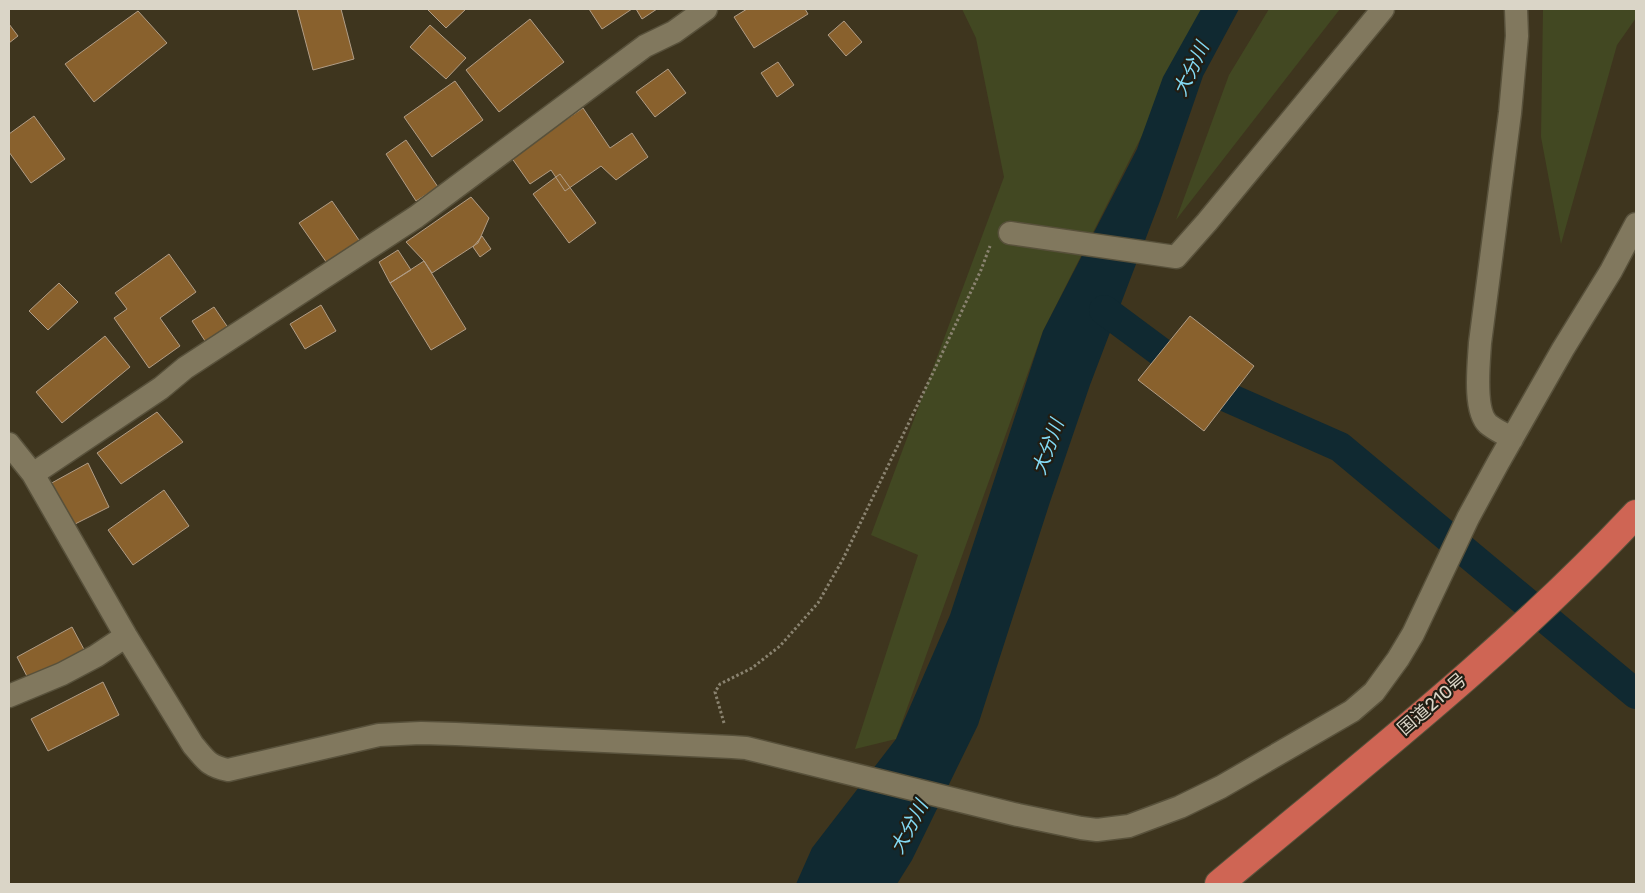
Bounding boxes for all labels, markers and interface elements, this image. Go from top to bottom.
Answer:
water label: 大分川 [1169,37,1214,100]
water label: 大分川 [1027,414,1069,478]
street label: 国道210号 [1393,668,1471,740]
water label: 大分川 [885,795,933,858]

